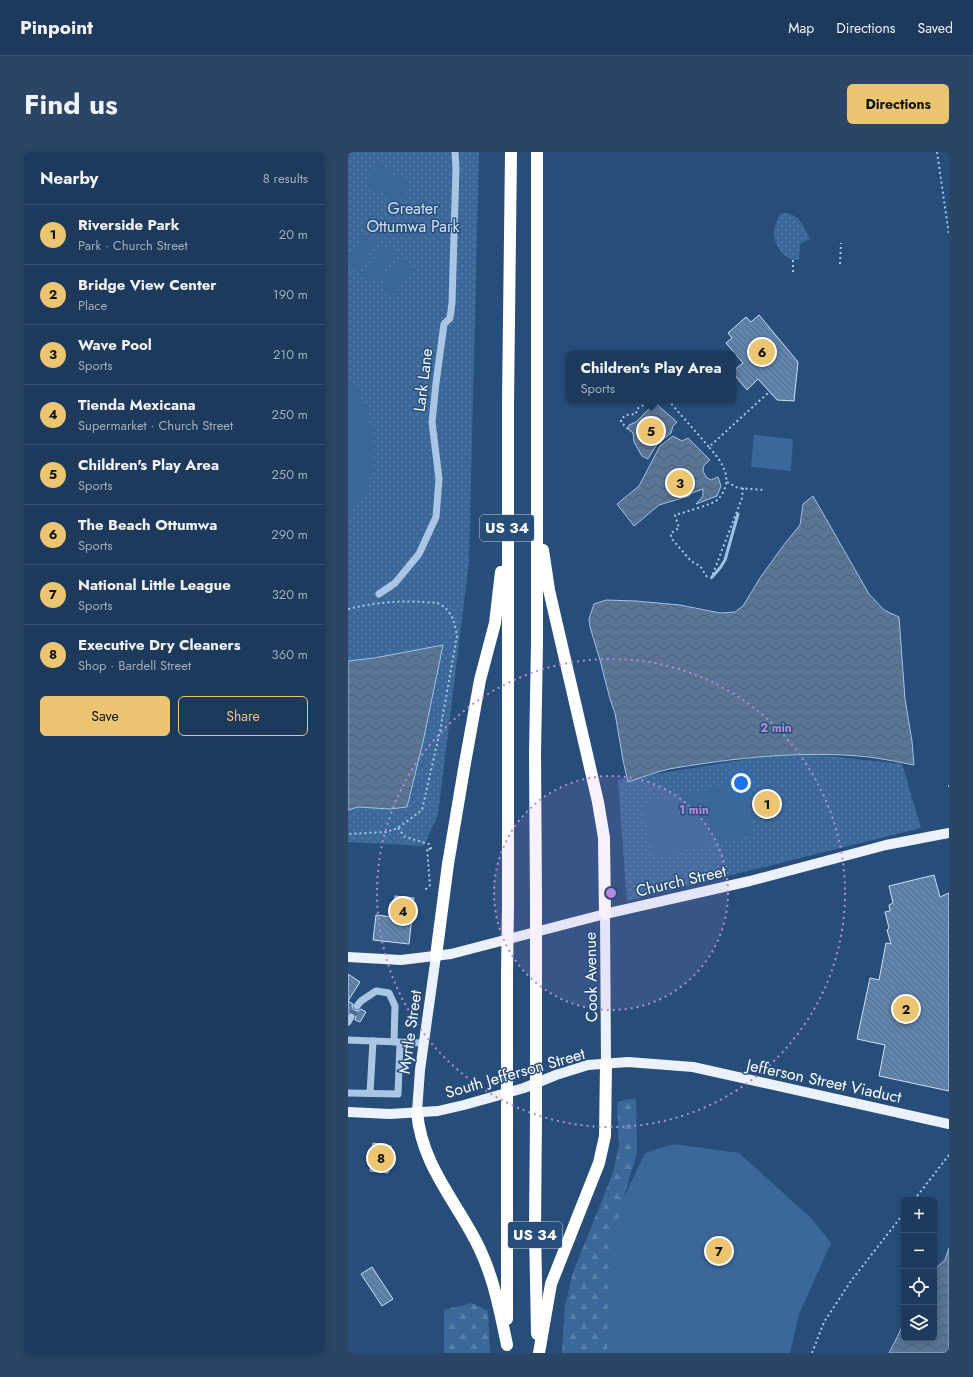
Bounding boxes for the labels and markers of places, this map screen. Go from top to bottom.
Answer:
pin: 6 [749,337,775,367]
pin: 5 [638,416,664,446]
pin: 3 [667,468,693,498]
pin: 1 [754,789,780,819]
centre of rings [604,886,618,900]
pin: 4 [390,896,416,926]
pin: 2 [893,994,919,1024]
pin: 8 [368,1143,394,1173]
pin: 7 [706,1236,732,1266]

